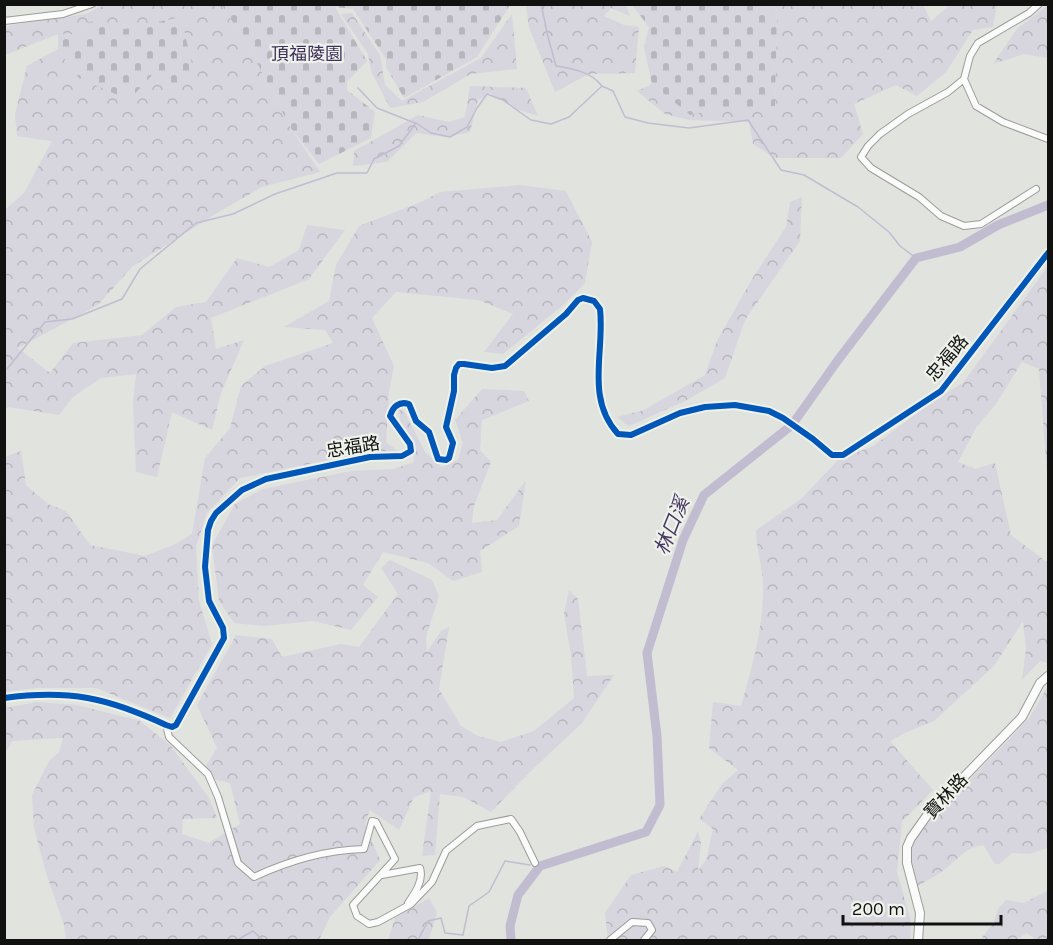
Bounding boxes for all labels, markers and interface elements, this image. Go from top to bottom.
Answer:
park label: 頂福陵園 [271,43,343,65]
street label: 忠福路 [921,330,973,386]
street label: 忠福路 [325,432,381,462]
water label: 林口溪 [650,491,695,558]
street label: 寶林路 [920,769,972,823]
scale bar [843,888,1000,926]
text: 200 m [852,898,905,920]

